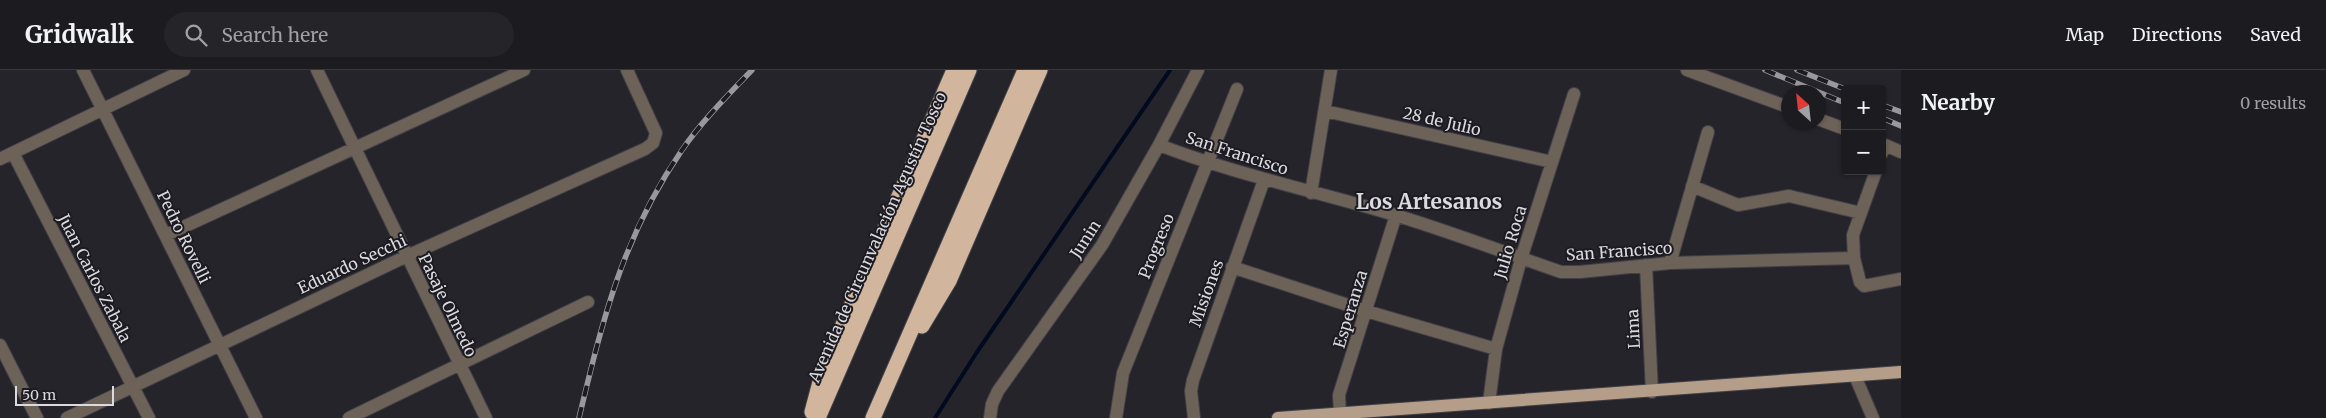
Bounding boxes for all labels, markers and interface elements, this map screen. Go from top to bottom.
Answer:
search box [164,12,514,57]
text: Gridwalk [25,19,134,50]
icon: search [182,21,210,49]
text: Search here [222,23,328,47]
text: Map [2066,23,2104,46]
text: Directions [2132,23,2222,46]
text: Saved [2250,23,2301,46]
north arrow [1781,85,1826,130]
map controls [1841,85,1886,175]
button: + [1841,85,1886,130]
street label: Avenida de Circunvalación Agustín Tosco [803,89,950,386]
text: Nearby [1921,89,1995,116]
text: 0 results [2240,93,2306,113]
street label: 28 de Julio [1401,102,1483,140]
street label: San Francisco [1183,127,1291,179]
button: − [1841,130,1886,175]
street label: Pedro Rovelli [153,187,215,287]
district label: Los Artesanos [1356,188,1503,215]
street label: Julio Roca [1489,202,1531,282]
street label: Juan Carlos Zabala [54,210,136,346]
street label: Progreso [1134,210,1178,282]
street label: Junin [1065,216,1105,263]
street label: Eduardo Secchi [294,230,410,298]
street label: San Francisco [1565,237,1673,265]
street label: Pasaje Olmedo [414,250,482,360]
street label: Misiones [1185,257,1227,329]
street label: Esperanza [1329,267,1371,350]
street label: Lima [1622,308,1644,349]
scale bar [15,383,114,406]
text: 50 m [22,386,56,404]

